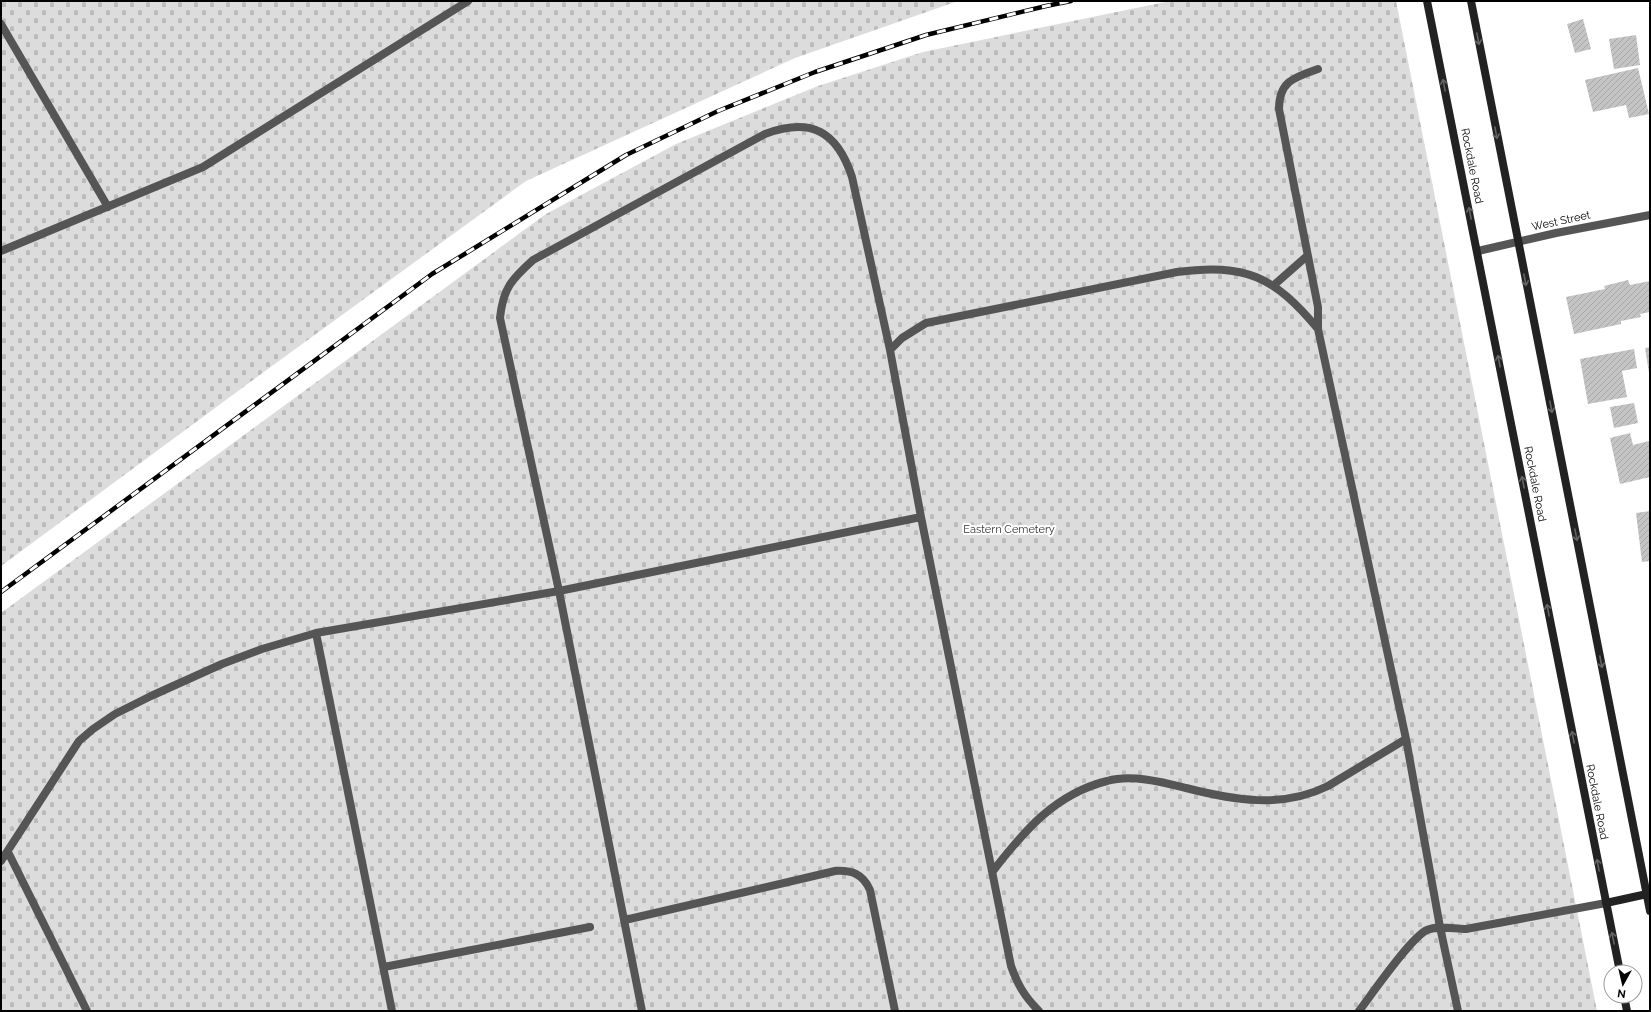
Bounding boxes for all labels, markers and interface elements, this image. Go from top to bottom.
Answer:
one-way arrow [1475,32,1483,45]
one-way arrow [1440,79,1448,92]
one-way arrow [1493,126,1501,139]
street label: Rockdale Road [1458,127,1486,205]
one-way arrow [1466,207,1474,220]
street label: West Street [1531,208,1592,234]
one-way arrow [1522,273,1530,286]
one-way arrow [1495,355,1503,368]
one-way arrow [1547,400,1555,413]
street label: Rockdale Road [1521,445,1549,523]
one-way arrow [1519,476,1527,489]
park label: Eastern Cemetery [963,523,1055,536]
one-way arrow [1573,528,1581,541]
one-way arrow [1544,604,1552,617]
one-way arrow [1598,655,1606,668]
one-way arrow [1569,731,1577,744]
street label: Rockdale Road [1583,763,1611,841]
one-way arrow [1594,859,1602,872]
one-way arrow [1608,932,1616,945]
north arrow [1603,964,1643,1004]
text: N [1617,986,1627,1000]

